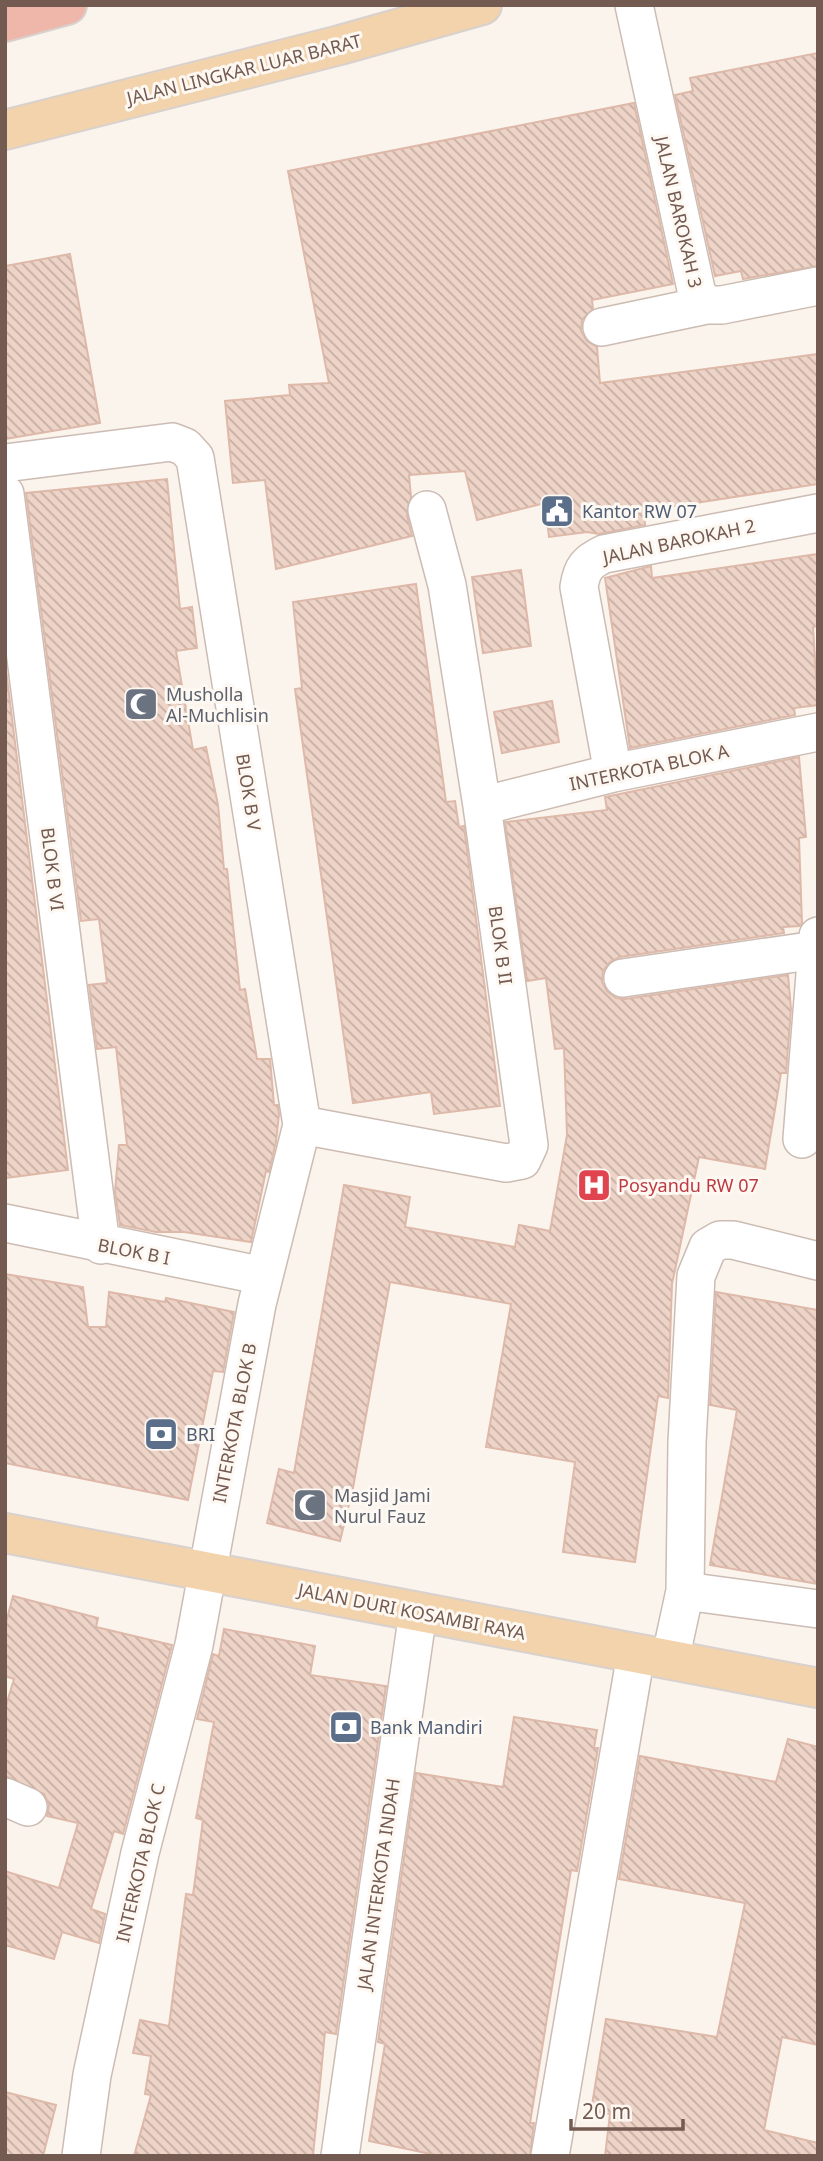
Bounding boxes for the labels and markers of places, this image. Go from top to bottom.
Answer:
public building icon: Kantor RW 07 [538,492,576,530]
place label: Kantor RW 07 [582,499,697,523]
place label: Musholla Al-Muchlisin [166,682,269,727]
mosque icon: Musholla Al-Muchlisin [122,685,160,723]
hospital icon: Posyandu RW 07 [575,1166,613,1204]
place label: Posyandu RW 07 [618,1173,759,1197]
bank icon: BRI [142,1415,180,1453]
place label: BRI [186,1422,215,1446]
place label: Masjid Jami Nurul Fauz [334,1483,431,1528]
mosque icon: Masjid Jami Nurul Fauz [291,1486,329,1524]
bank icon: Bank Mandiri [327,1708,365,1746]
place label: Bank Mandiri [370,1715,483,1739]

